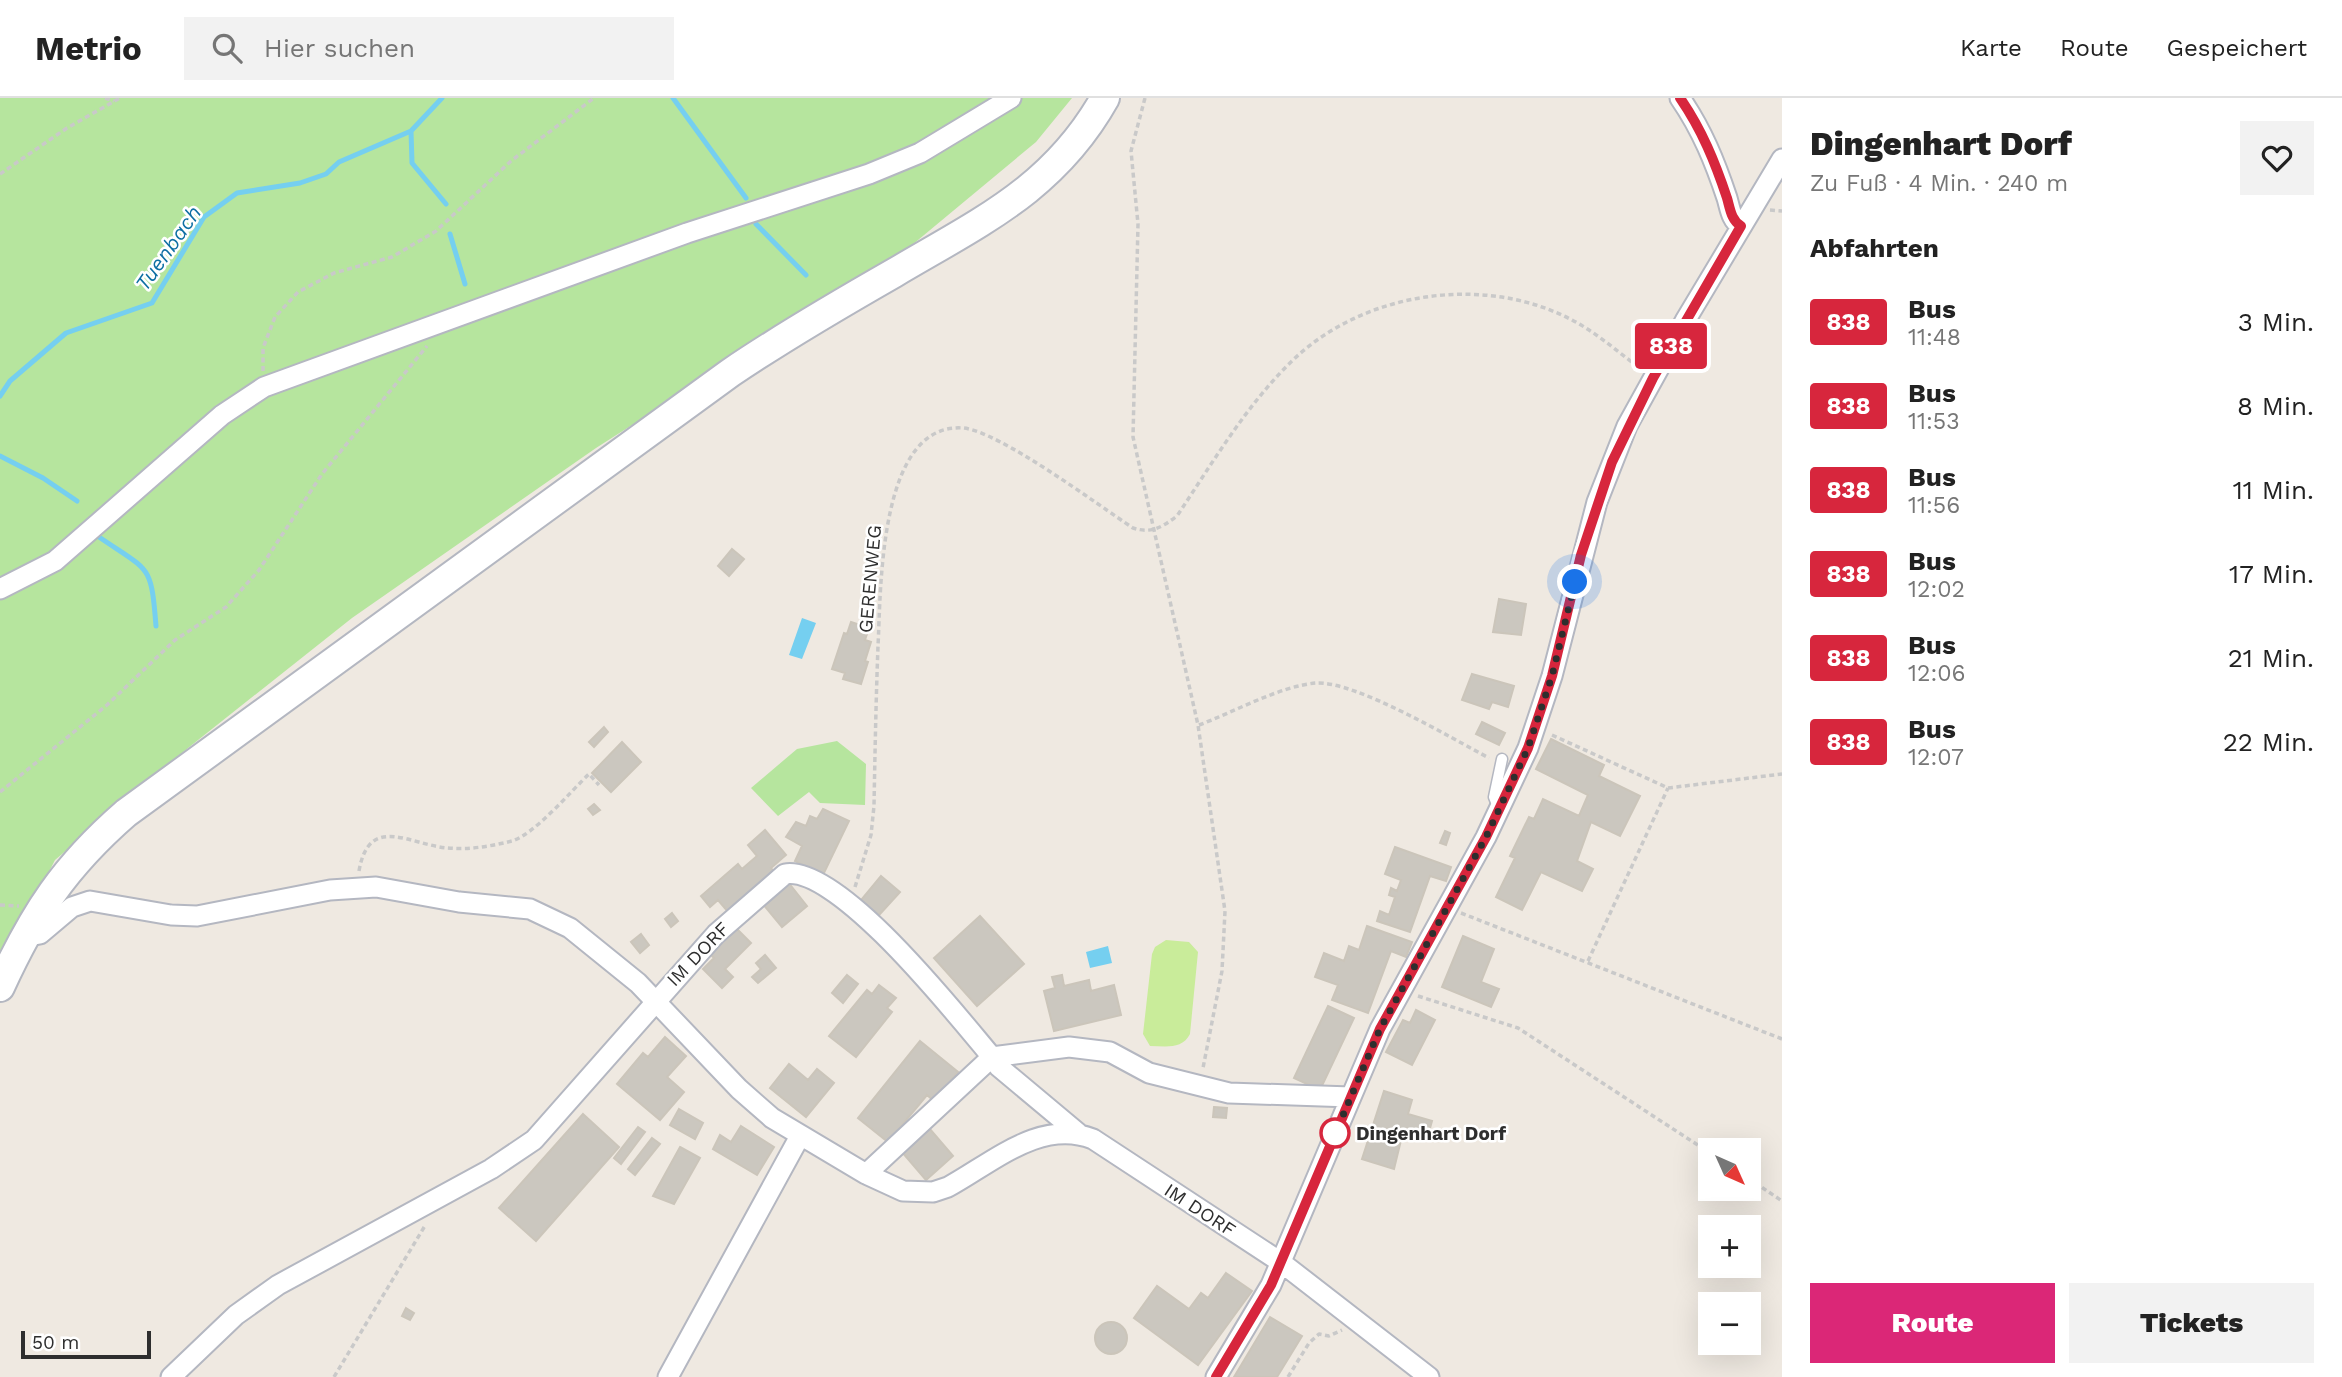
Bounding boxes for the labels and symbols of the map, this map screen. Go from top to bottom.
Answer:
water label: Tuenbach [130,201,206,295]
line badge: 838 [1631,323,1711,369]
street label: GERENWEG [854,524,886,634]
your location [1557,564,1592,599]
street label: IM DORF [662,917,734,991]
marker: Dingenhart Dorf [1320,1118,1350,1148]
place label: Dingenhart Dorf [1356,1122,1506,1145]
north arrow [1698,1138,1760,1200]
street label: IM DORF [1160,1178,1240,1242]
scale bar [21,1328,150,1360]

